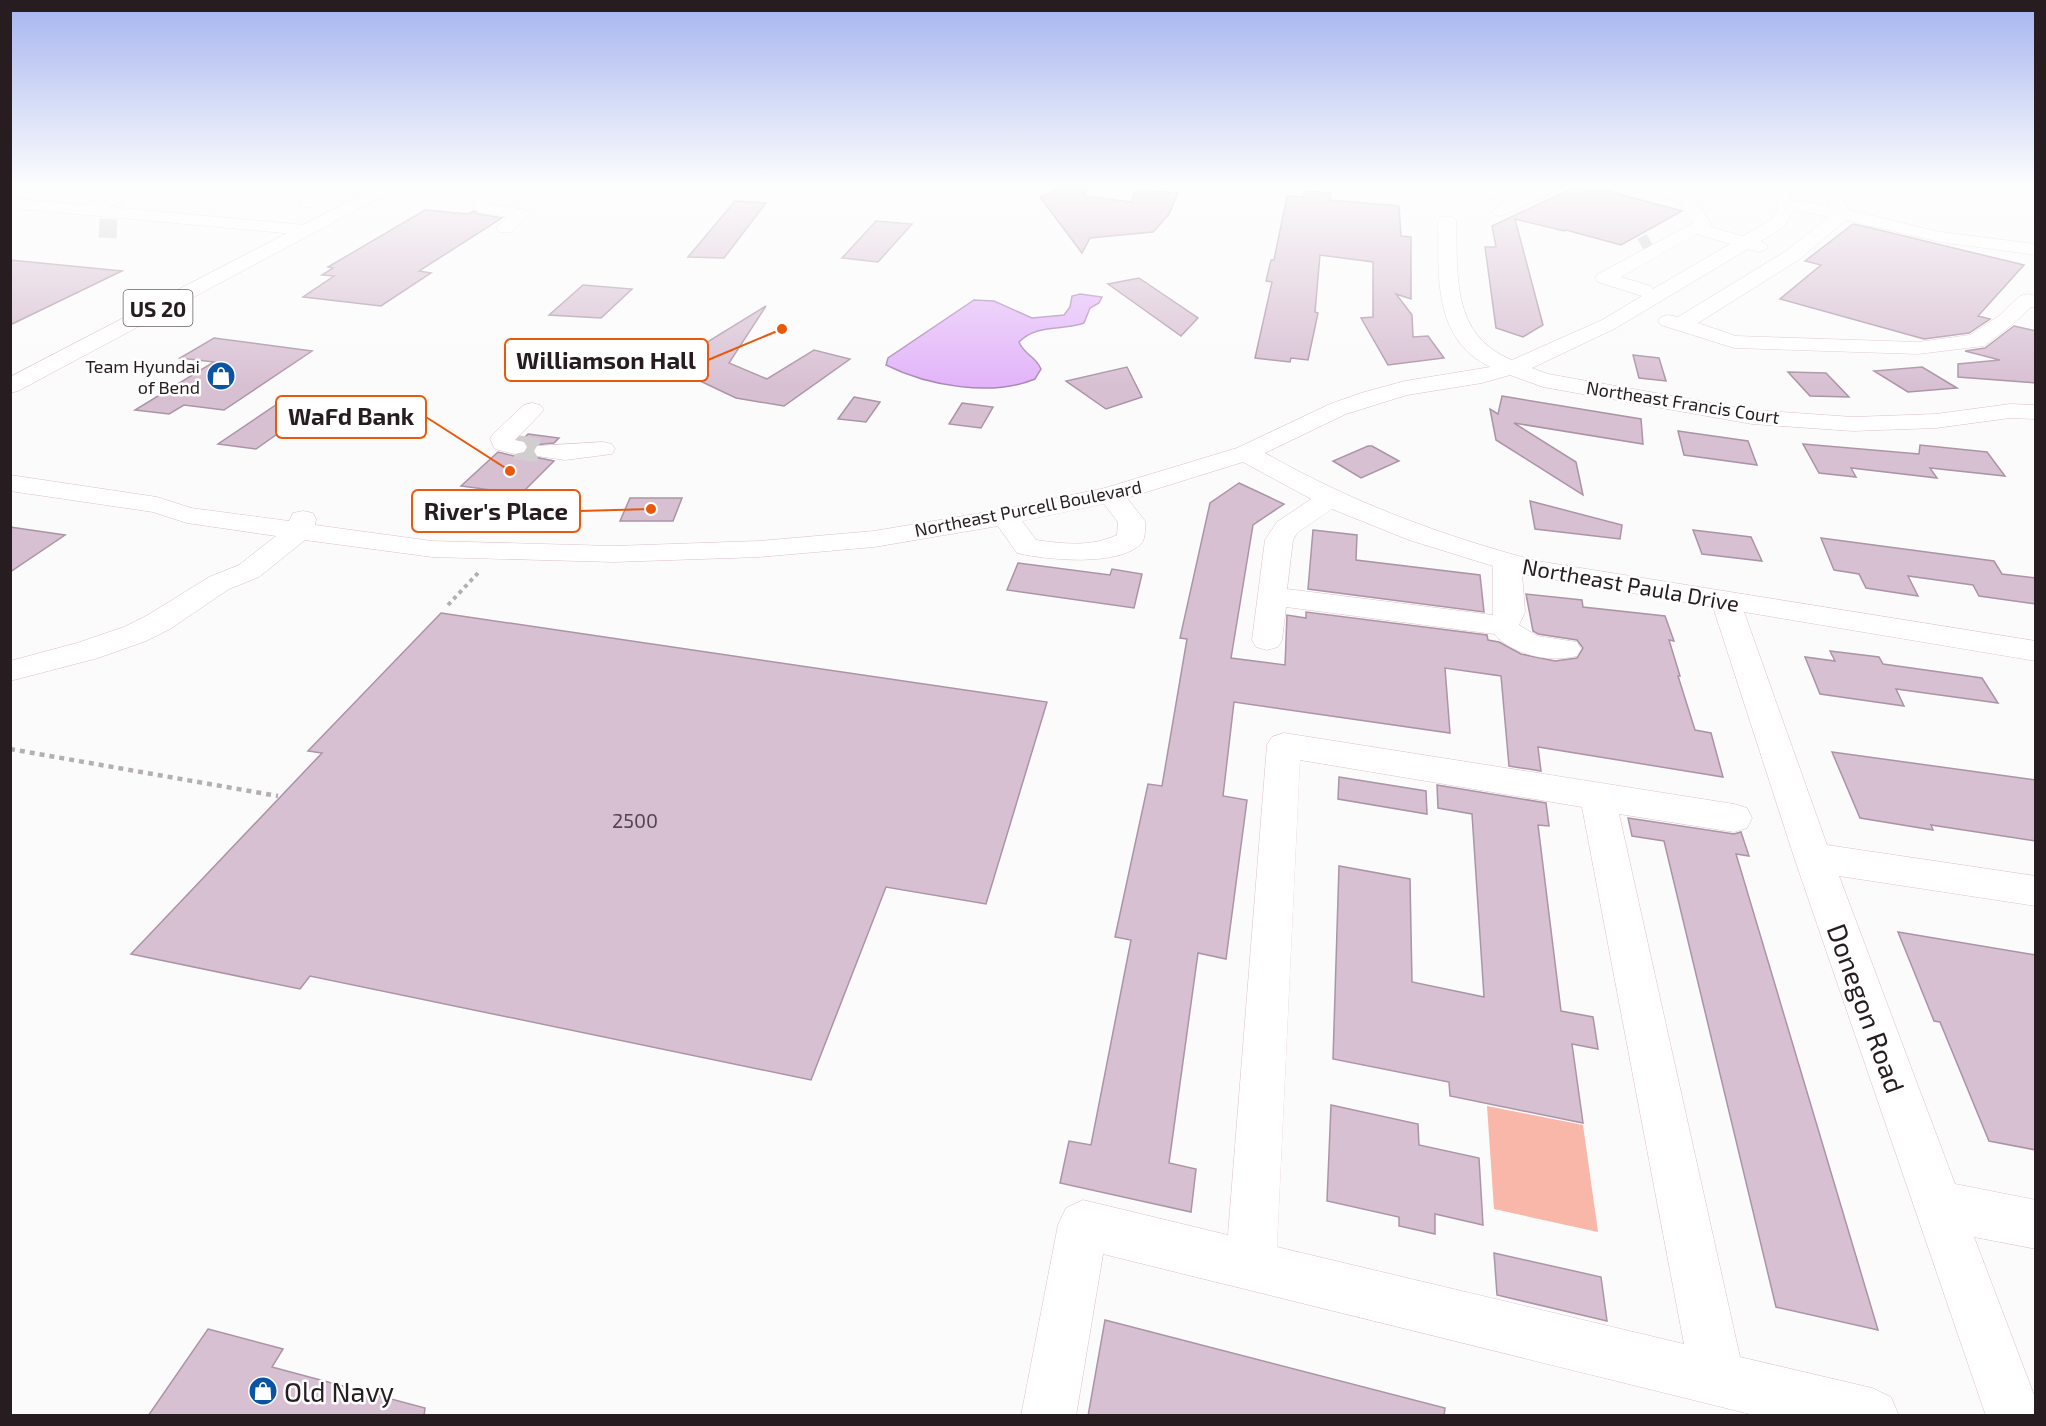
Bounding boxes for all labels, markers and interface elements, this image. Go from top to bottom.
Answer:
road number: US 20 [124,290,192,326]
callout: Williamson Hall [505,339,708,381]
text: Williamson Hall [516,345,696,374]
place label: Team Hyundai of Bend [85,355,200,398]
shop icon: Team Hyundai of Bend [205,360,237,392]
street label: Northeast Francis Court [1585,376,1781,428]
callout: WaFd Bank [276,396,426,438]
text: WaFd Bank [288,401,415,430]
street label: Northeast Purcell Boulevard [913,475,1143,541]
callout: River's Place [412,490,580,532]
text: River's Place [424,496,568,525]
street label: Northeast Paula Drive [1521,552,1741,616]
house number: 2500 [612,808,658,832]
street label: Donegon Road [1821,919,1912,1097]
shop icon: Old Navy [247,1375,279,1407]
place label: Old Navy [284,1375,394,1408]

